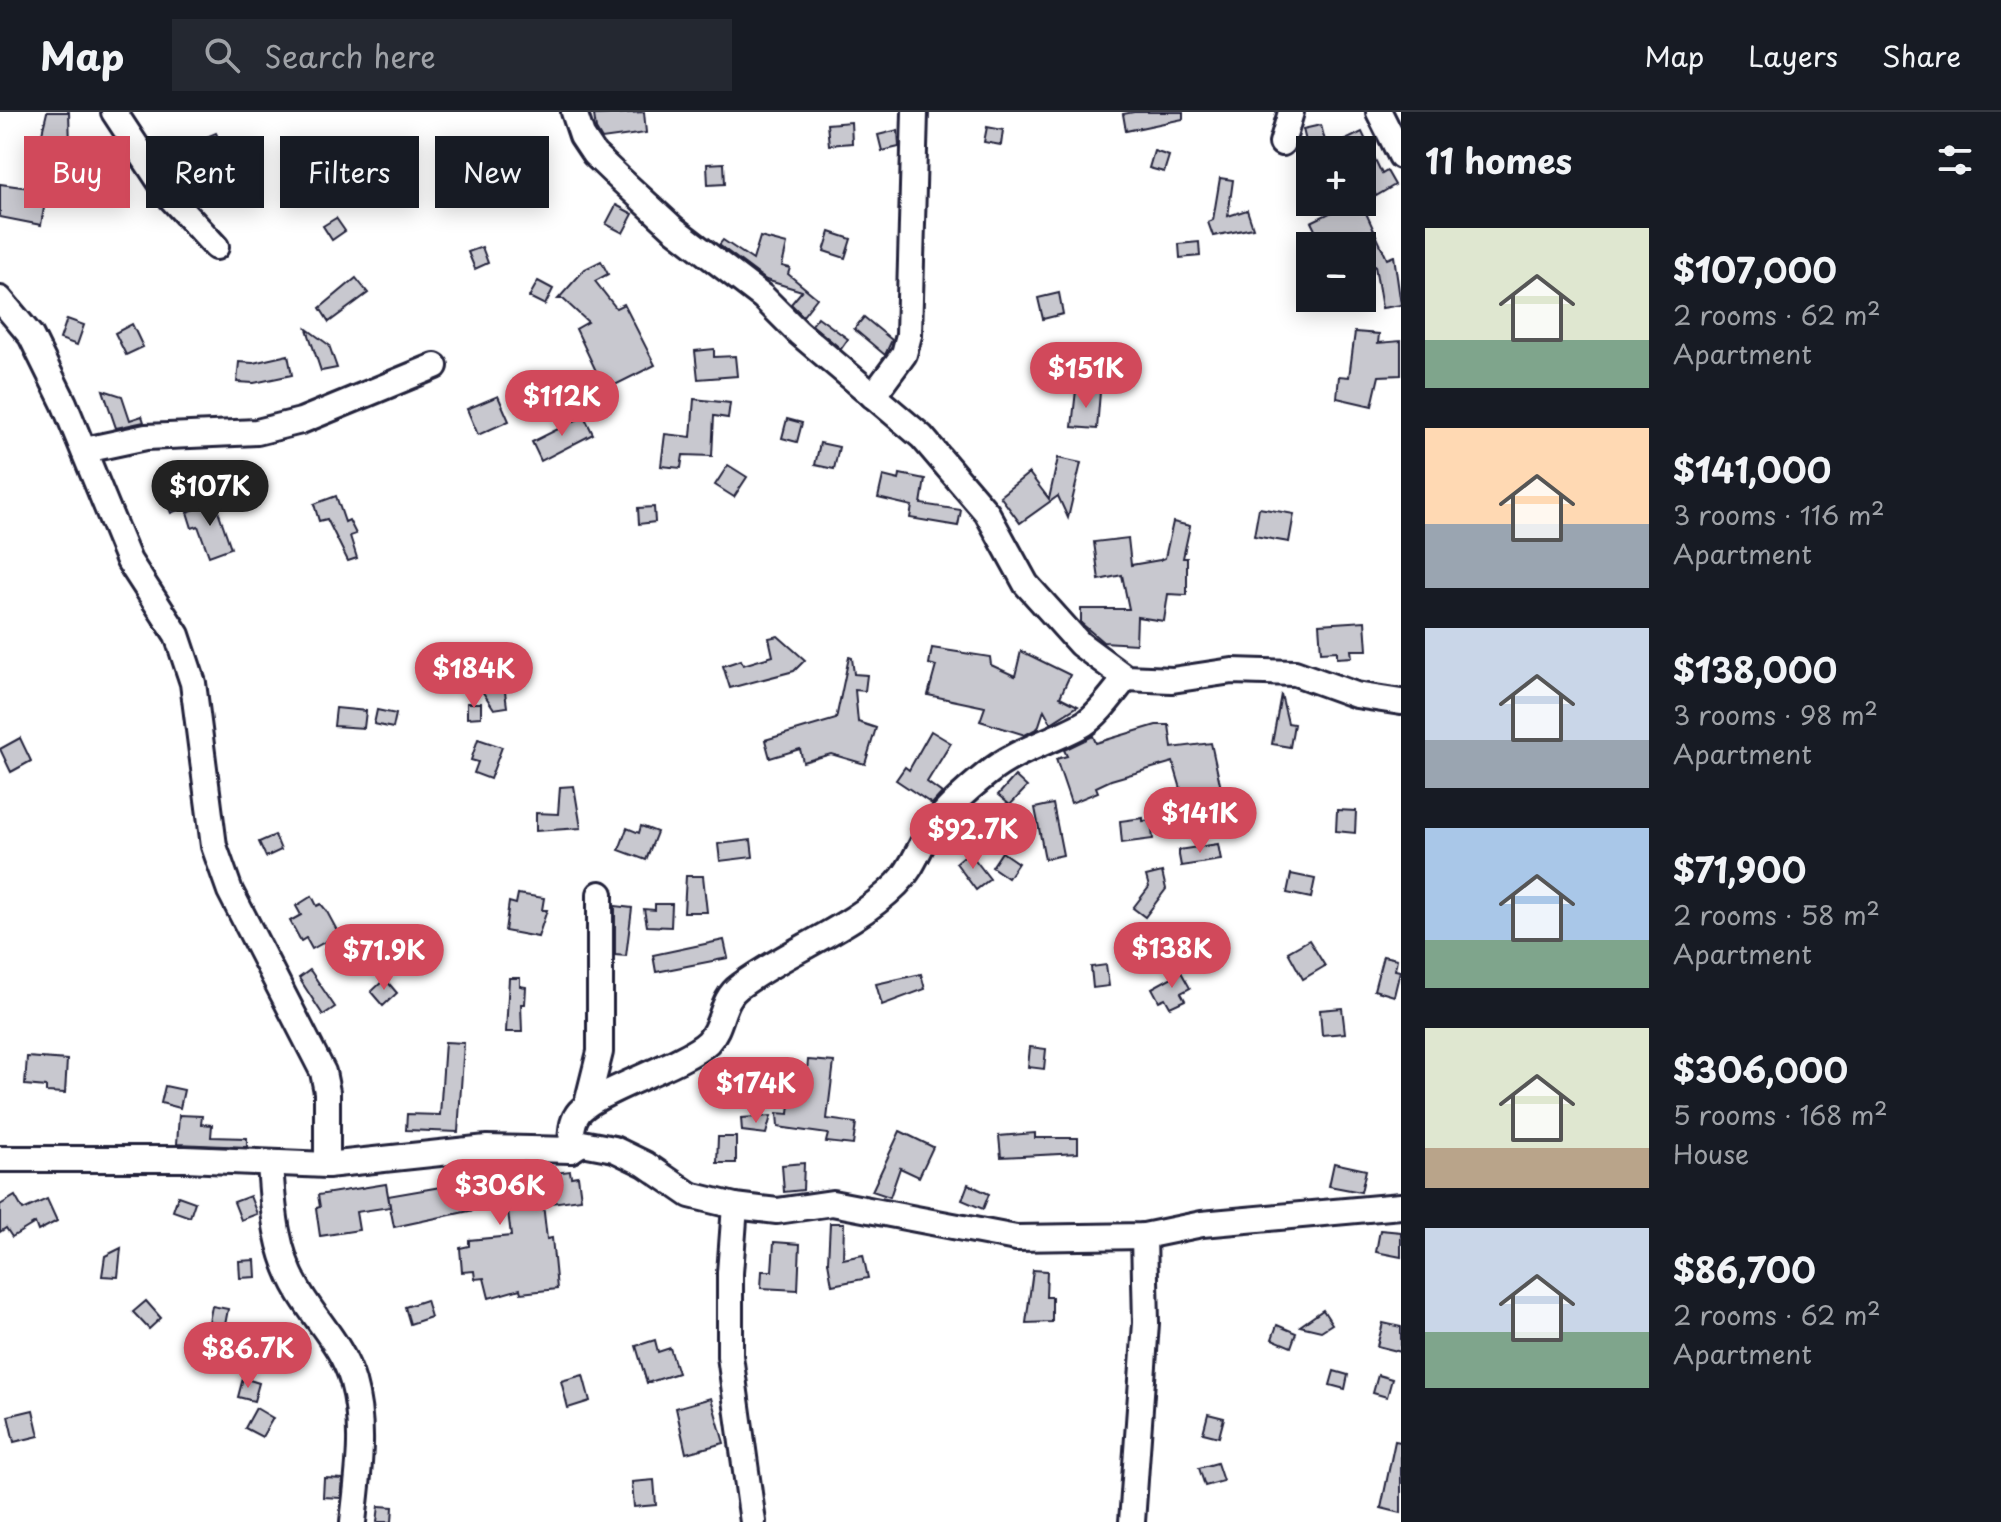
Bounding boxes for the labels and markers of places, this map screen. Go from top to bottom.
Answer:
pin: $151K [1030,342,1142,410]
pin: $112K [506,370,618,438]
pin: $107K [154,460,266,528]
pin: $184K [418,642,530,710]
pin: $141K [1144,787,1256,855]
pin: $92.7K [908,803,1038,871]
pin: $138K [1116,922,1228,990]
pin: $71.9K [319,924,449,992]
pin: $174K [700,1057,812,1125]
pin: $306K [444,1159,556,1227]
pin: $86.7K [183,1322,313,1390]

